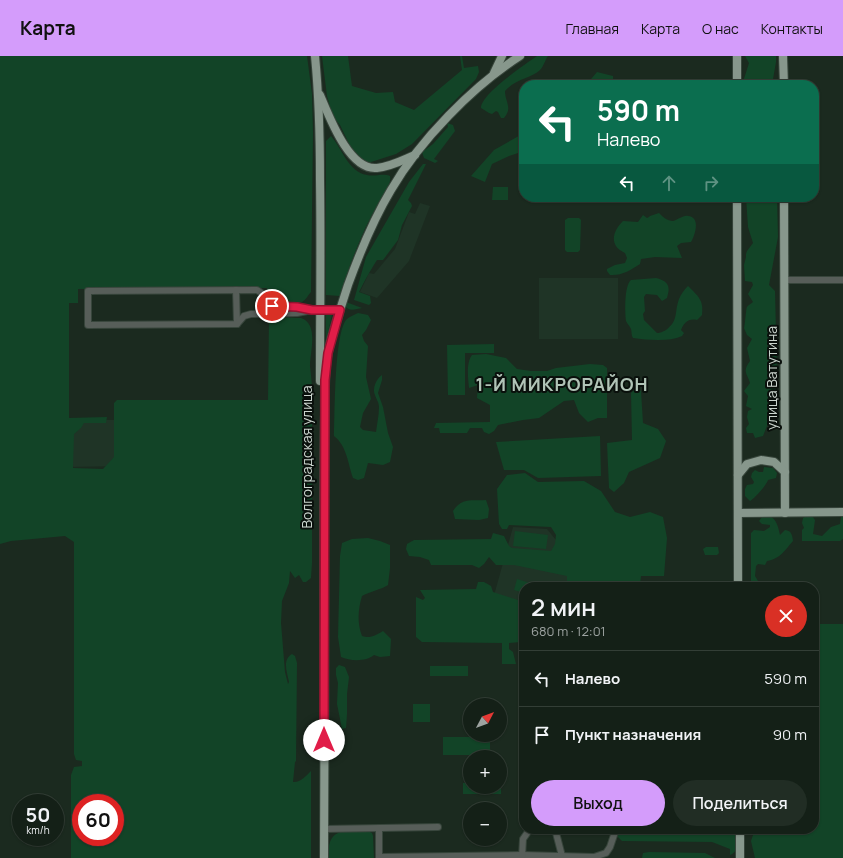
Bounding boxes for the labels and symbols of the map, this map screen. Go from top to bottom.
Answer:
pin [255,289,289,323]
street label: улица Ватутина [762,326,781,430]
district label: 1-Й МИКРОРАЙОН [476,372,648,396]
street label: Волгоградская улица [297,385,316,529]
north arrow [463,698,507,742]
position arrow [303,719,345,761]
speed limit sign: 60 [72,794,124,846]

